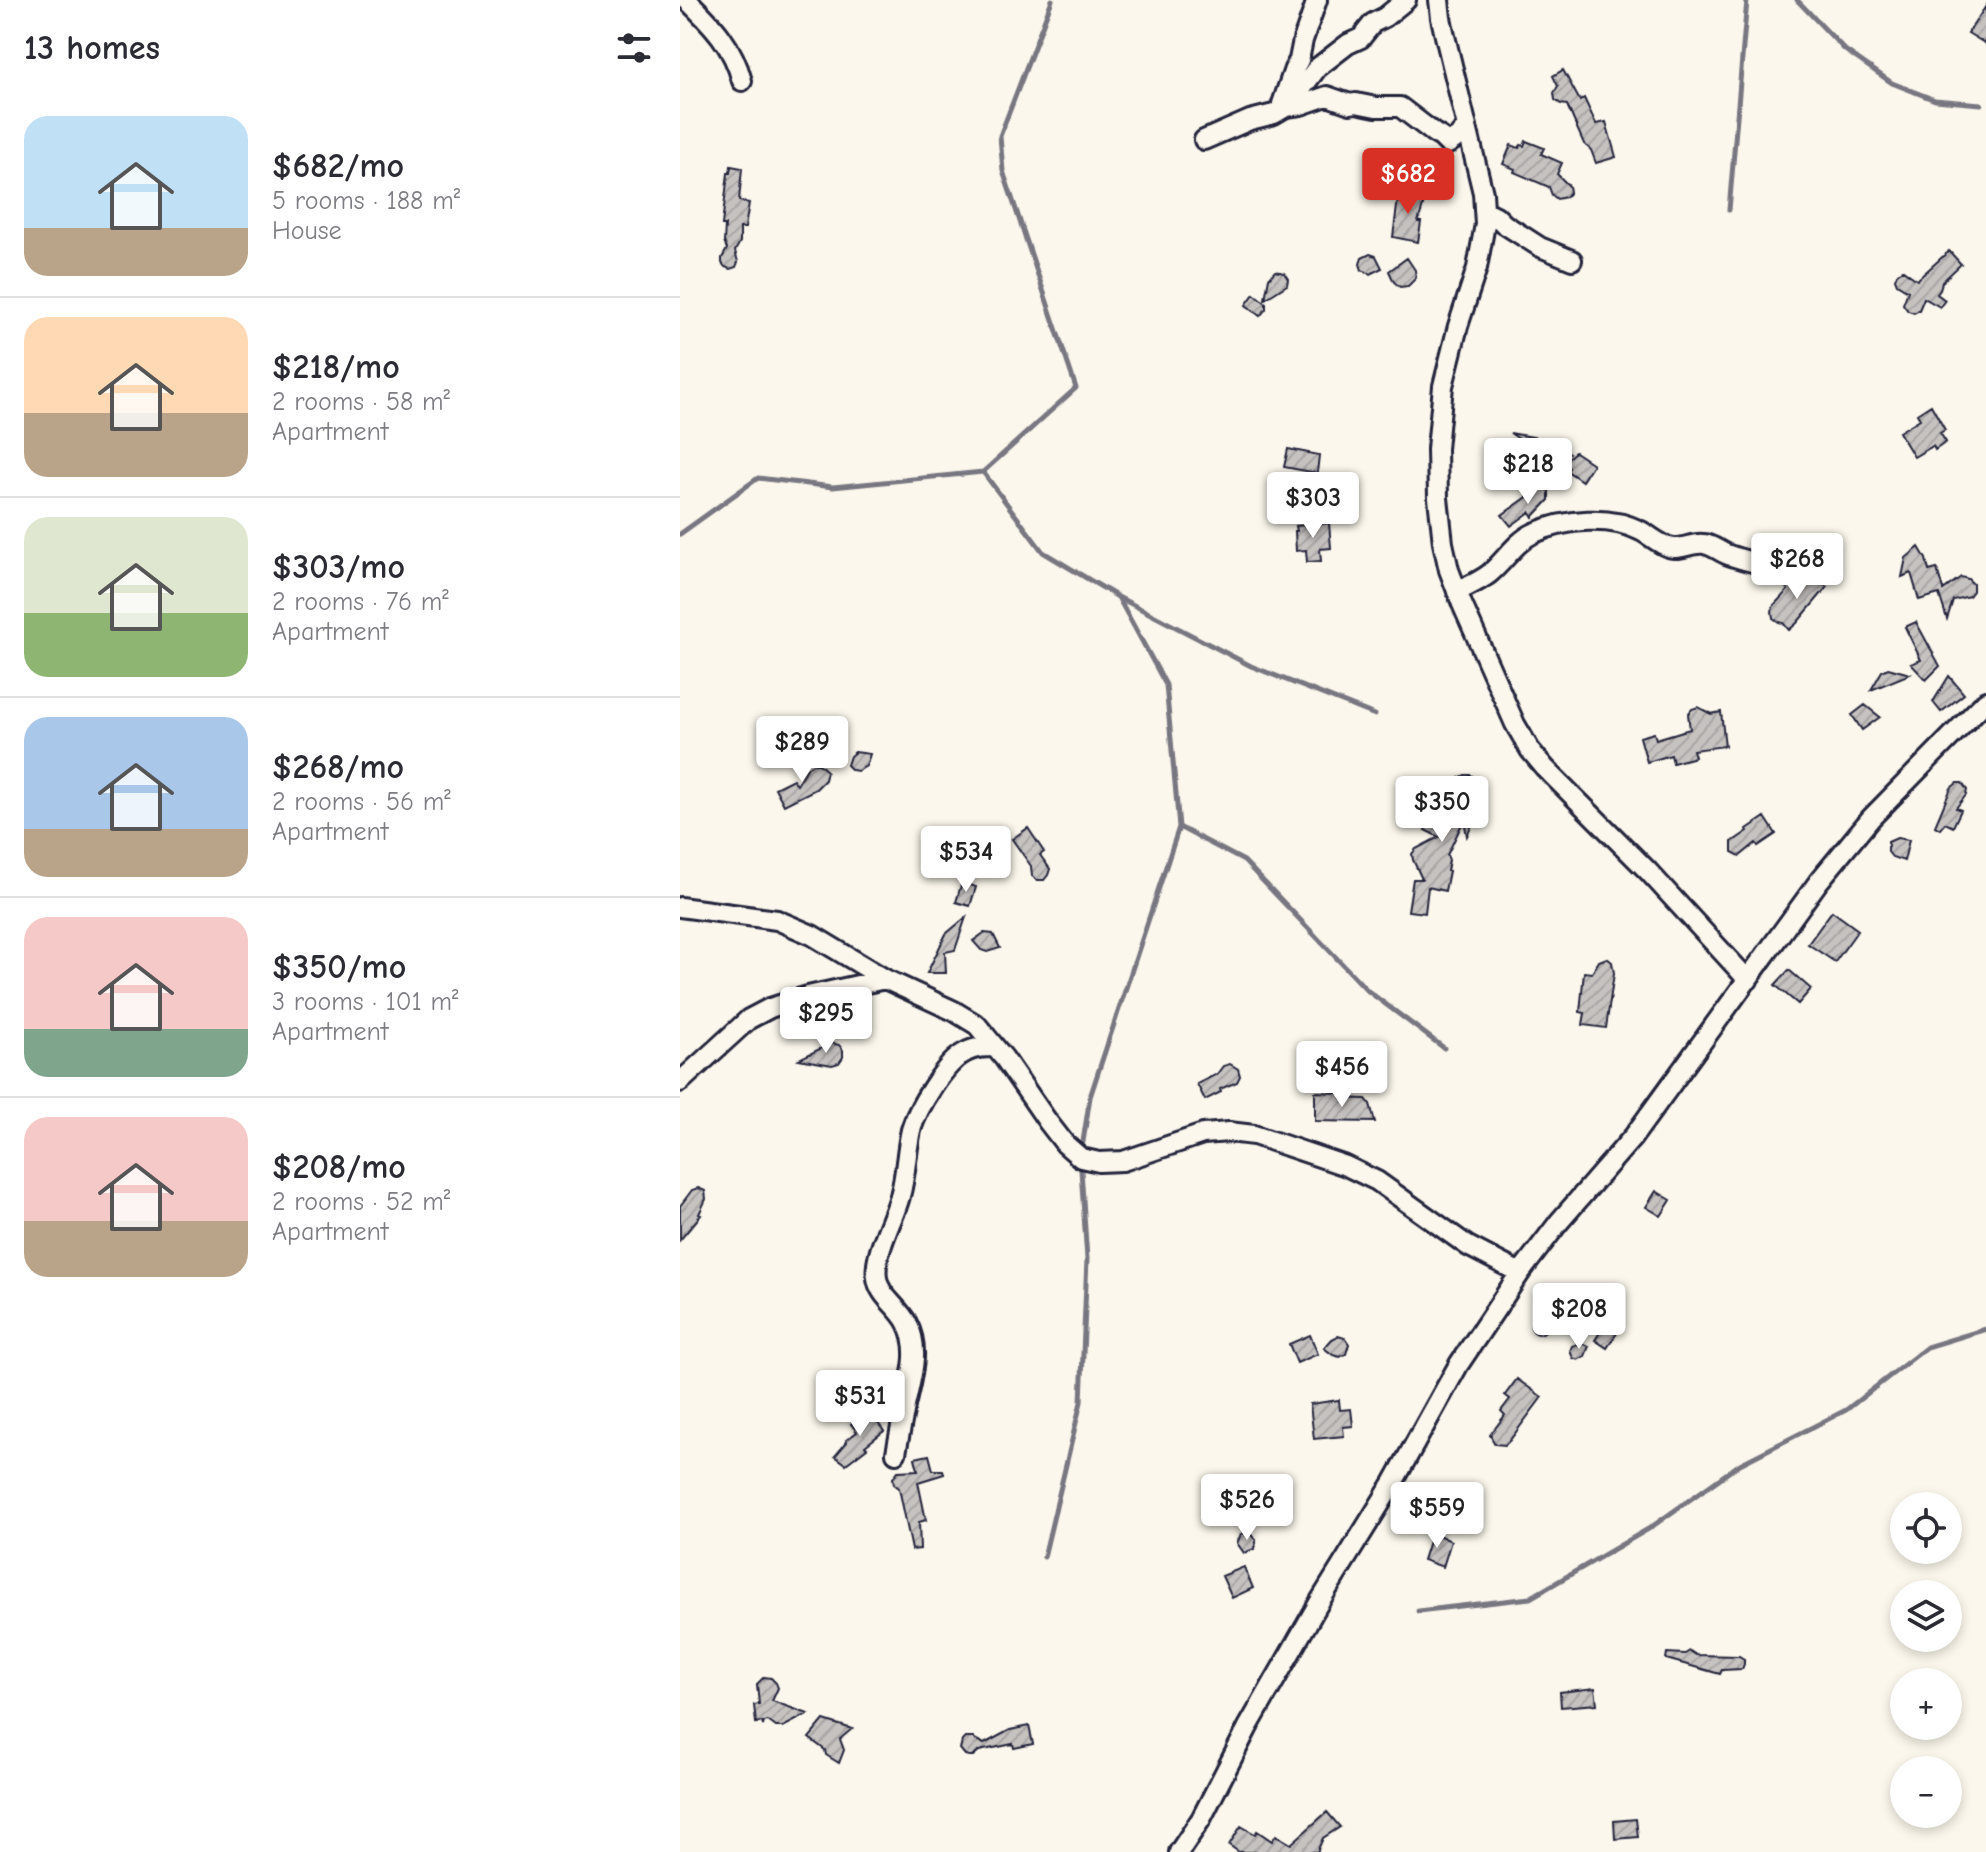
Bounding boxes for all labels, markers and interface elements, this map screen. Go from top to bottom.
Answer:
icon: filters [612,26,656,70]
text: 13 homes [24,28,160,68]
text: $682/mo [272,146,404,186]
icon: home [88,148,184,244]
pin: $682 [1361,148,1455,216]
text: $682 [1380,159,1436,189]
text: 5 rooms · 188 m² [272,186,460,216]
text: House [272,216,342,246]
text: $218/mo [272,347,400,387]
icon: home [88,349,184,445]
text: 2 rooms · 58 m² [272,387,450,417]
text: Apartment [272,417,388,447]
pin: $218 [1481,438,1575,506]
text: $218 [1502,449,1554,479]
pin: $303 [1266,472,1360,540]
text: $303 [1285,483,1341,513]
pin: $268 [1750,533,1844,601]
text: $268 [1769,544,1825,574]
text: $303/mo [272,547,405,587]
icon: home [88,549,184,645]
text: 2 rooms · 76 m² [272,587,449,617]
text: Apartment [272,617,388,647]
pin: $289 [755,716,849,784]
text: $289 [774,727,830,757]
text: $268/mo [272,747,404,787]
icon: home [88,749,184,845]
pin: $350 [1395,776,1489,844]
text: 2 rooms · 56 m² [272,787,451,817]
text: $350 [1413,787,1471,817]
text: Apartment [272,817,388,847]
pin: $534 [919,826,1013,894]
text: $534 [939,837,993,867]
text: $350/mo [272,947,406,987]
icon: home [88,949,184,1045]
text: 3 rooms · 101 m² [272,987,459,1017]
pin: $295 [779,987,873,1055]
text: $295 [798,998,854,1028]
text: Apartment [272,1017,388,1047]
pin: $456 [1295,1041,1389,1109]
text: $456 [1314,1052,1370,1082]
text: $208/mo [272,1147,406,1187]
icon: home [88,1149,184,1245]
text: 2 rooms · 52 m² [272,1187,450,1217]
text: Apartment [272,1217,388,1247]
pin: $208 [1532,1283,1626,1351]
text: $208 [1551,1294,1607,1324]
pin: $531 [813,1370,907,1438]
text: $531 [834,1381,886,1411]
pin: $526 [1200,1474,1294,1542]
pin: $559 [1390,1482,1484,1550]
text: $526 [1219,1485,1275,1515]
map controls [1890,1492,1962,1828]
button: locate [1890,1492,1962,1564]
text: $559 [1409,1493,1465,1523]
button: layers [1890,1580,1962,1652]
button: + [1890,1668,1962,1740]
button: − [1890,1756,1962,1828]

